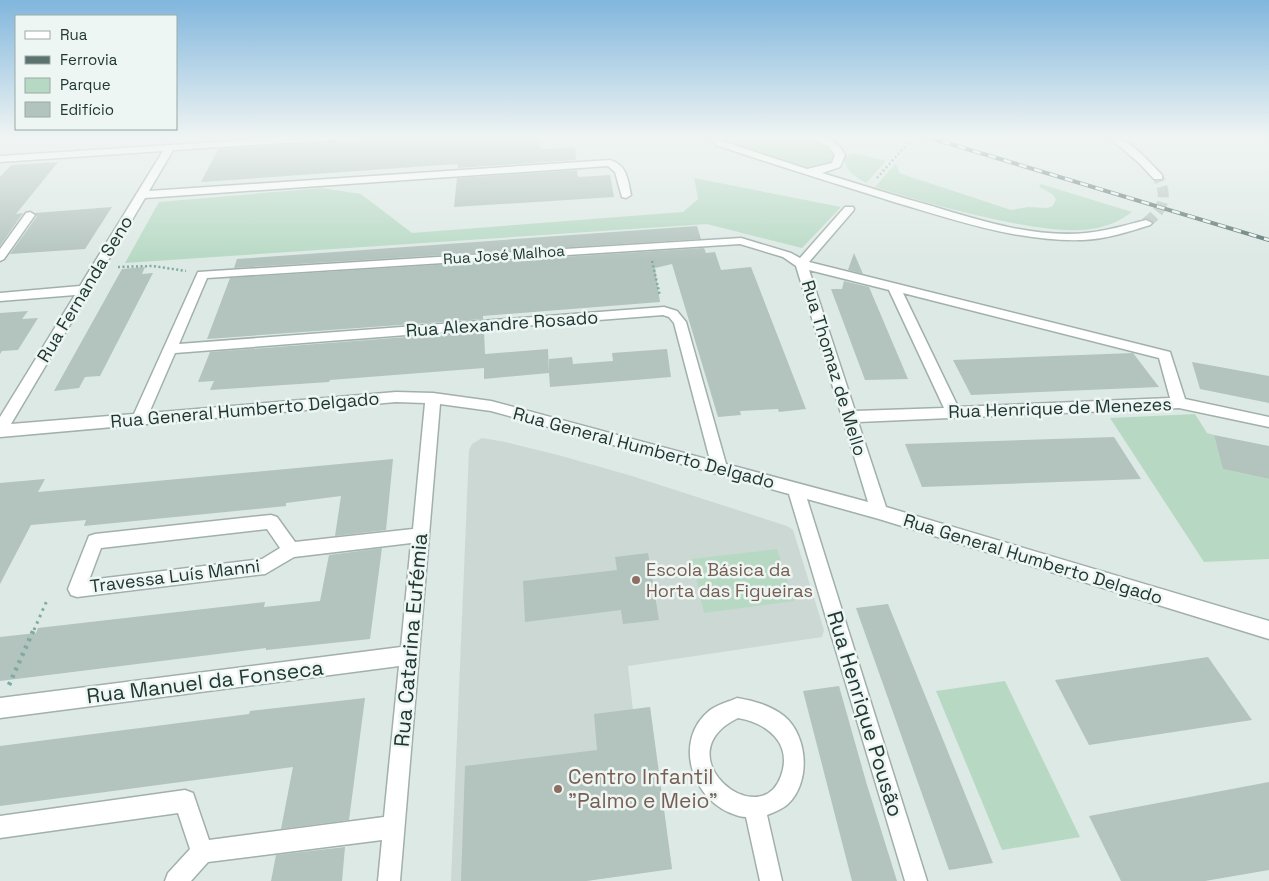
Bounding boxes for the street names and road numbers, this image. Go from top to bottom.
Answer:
street label: Rua Fernanda Seno [32,211,137,366]
street label: Rua José Malhoa [442,241,566,268]
street label: Rua Thomaz de Mello [797,277,872,458]
street label: Rua Alexandre Rosado [405,305,599,342]
street label: Rua General Humberto Delgado [110,386,380,433]
street label: Rua Henrique de Menezes [948,392,1172,423]
street label: Rua General Humberto Delgado [511,401,777,494]
street label: Rua General Humberto Delgado [901,508,1166,609]
street label: Rua Catarina Eufémia [388,532,433,748]
street label: Travessa Luís Manni [89,554,261,597]
street label: Rua Henrique Pousão [821,608,910,820]
street label: Rua Manuel da Fonseca [85,654,325,709]

